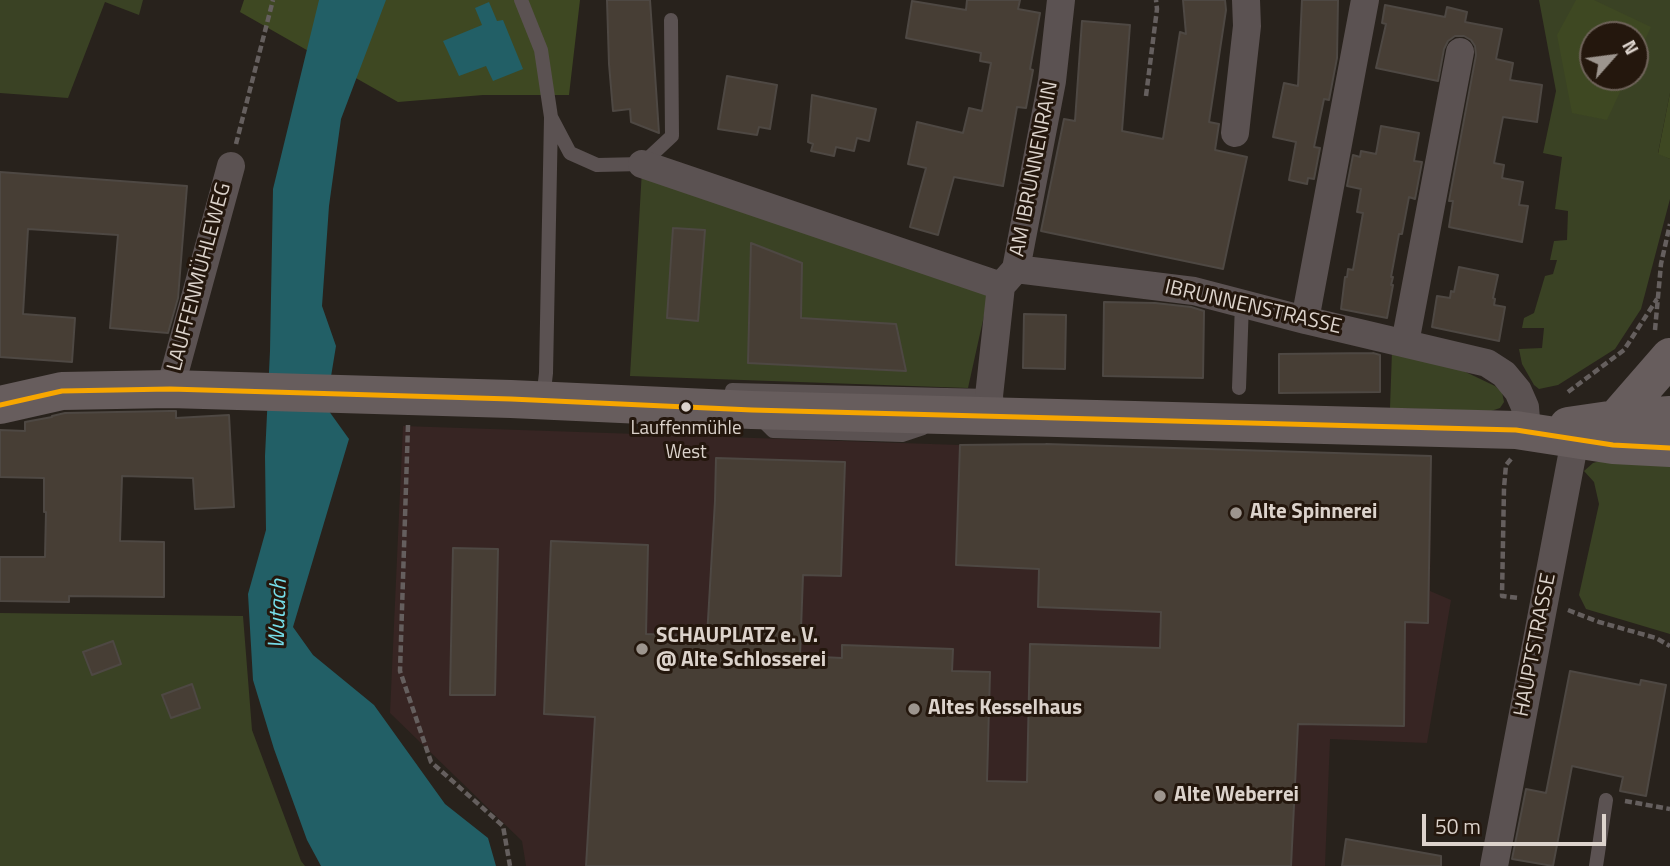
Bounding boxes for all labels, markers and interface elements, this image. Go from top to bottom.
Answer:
north arrow [1579,21,1649,91]
text: N [1615,34,1647,59]
street label: AM IBRUNNENRAIN [1006,79,1064,259]
street label: LAUFFENMÜHLEWEG [163,180,237,374]
street label: IBRUNNENSTRASSE [1162,275,1344,341]
marker: Lauffenmühle West [679,400,693,414]
place label: Lauffenmühle West [630,418,742,462]
place label: Alte Spinnerei [1250,500,1377,526]
marker: Alte Spinnerei [1228,505,1244,521]
street label: HAUPTSTRASSE [1510,571,1562,719]
water label: Wutach [264,579,294,649]
place label: SCHAUPLATZ e. V. @ Alte Schlosserei [656,624,826,674]
marker: SCHAUPLATZ e. V. @ Alte Schlosserei [634,641,650,657]
place label: Altes Kesselhaus [928,696,1082,722]
marker: Altes Kesselhaus [906,701,922,717]
place label: Alte Weberrei [1174,783,1299,809]
marker: Alte Weberrei [1152,788,1168,804]
scale bar [1425,800,1609,844]
text: 50 m [1435,810,1481,842]

